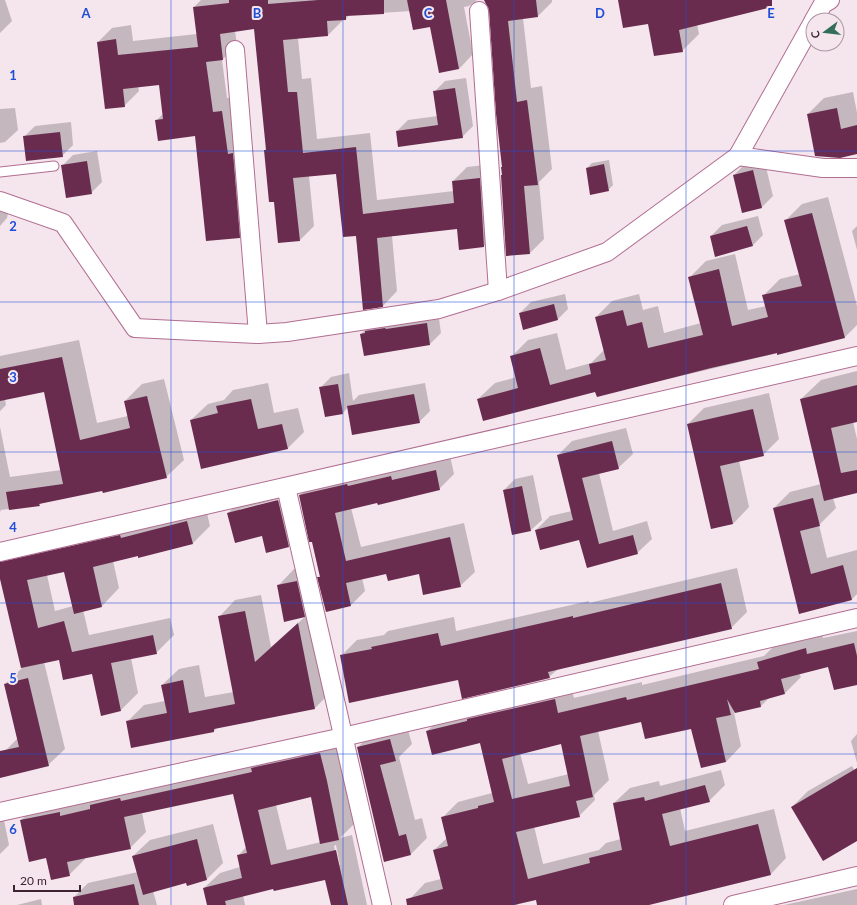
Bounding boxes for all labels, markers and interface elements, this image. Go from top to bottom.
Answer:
text: A [80,5,91,21]
text: B [253,5,262,21]
text: C [424,5,433,21]
text: D [595,5,605,21]
text: E [767,5,775,21]
north arrow [805,12,845,52]
text: С [807,29,822,40]
text: 1 [9,67,17,83]
text: 2 [9,218,17,234]
text: 3 [9,369,17,385]
text: 4 [9,519,17,535]
text: 5 [9,670,17,686]
text: 6 [9,821,17,837]
scale bar [14,867,80,893]
text: 20 m [20,873,47,888]

